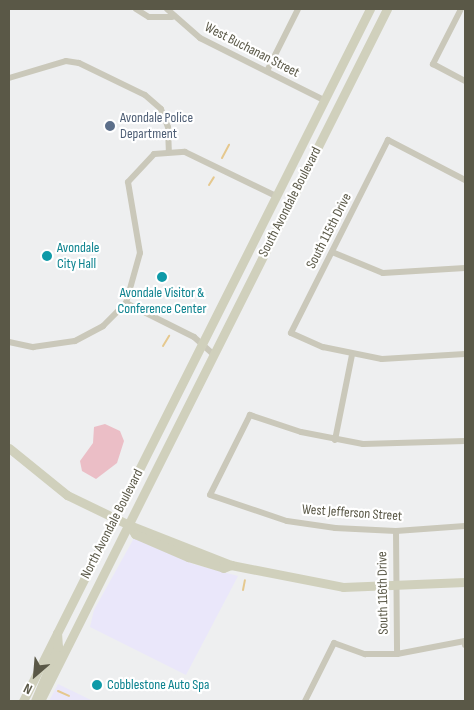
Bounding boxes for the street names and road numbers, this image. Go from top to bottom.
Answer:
street label: West Buchanan Street [202,19,302,81]
street label: South Avondale Boulevard [255,144,325,260]
street label: South 115th Drive [303,190,355,272]
street label: North Avondale Boulevard [77,467,147,581]
street label: West Jefferson Street [301,501,403,525]
street label: South 116th Drive [374,551,392,635]

